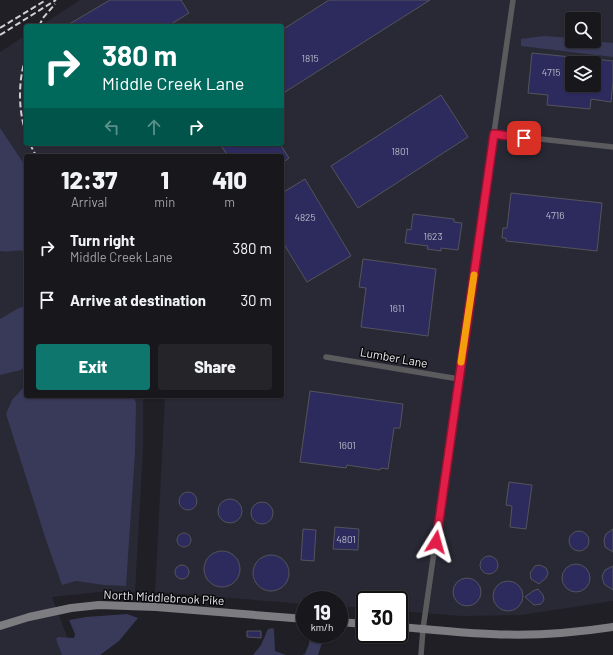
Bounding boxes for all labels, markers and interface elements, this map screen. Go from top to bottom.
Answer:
map controls [565,12,601,92]
button: search [565,12,601,48]
text: 380 m [102,38,177,72]
icon: right [36,40,88,92]
house number: 1815 [301,52,319,64]
button: layers [565,56,601,92]
house number: 4715 [542,66,560,78]
text: Middle Creek Lane [102,72,244,94]
icon: left [101,116,123,138]
icon: ahead [143,116,165,138]
icon: right [185,116,207,138]
pin [507,121,541,155]
icon: arrive [513,127,535,149]
house number: 1801 [391,145,409,157]
text: 12:37 [61,165,117,194]
text: 1 [160,165,169,194]
text: 410 [212,165,247,194]
text: Arrival [71,194,107,210]
text: min [154,194,175,210]
text: m [224,194,235,210]
house number: 4716 [546,209,564,221]
house number: 4825 [294,211,316,223]
house number: 1623 [423,230,443,242]
text: Turn right [70,231,135,249]
icon: right [36,237,58,259]
text: 380 m [233,239,272,257]
text: Middle Creek Lane [70,249,173,265]
icon: arrive [36,289,58,311]
text: Arrive at destination [70,291,206,309]
text: 30 m [240,291,272,309]
house number: 1611 [389,302,405,314]
button: Exit [36,344,150,390]
button: Share [158,344,272,390]
street label: Lumber Lane [359,344,429,370]
house number: 1601 [338,439,356,451]
position arrow [415,521,457,563]
house number: 4801 [336,533,356,545]
street label: North Middlebrook Pike [103,587,225,607]
speed limit sign: 30 [356,591,408,643]
text: 19 [313,600,331,624]
text: km/h [311,621,333,633]

